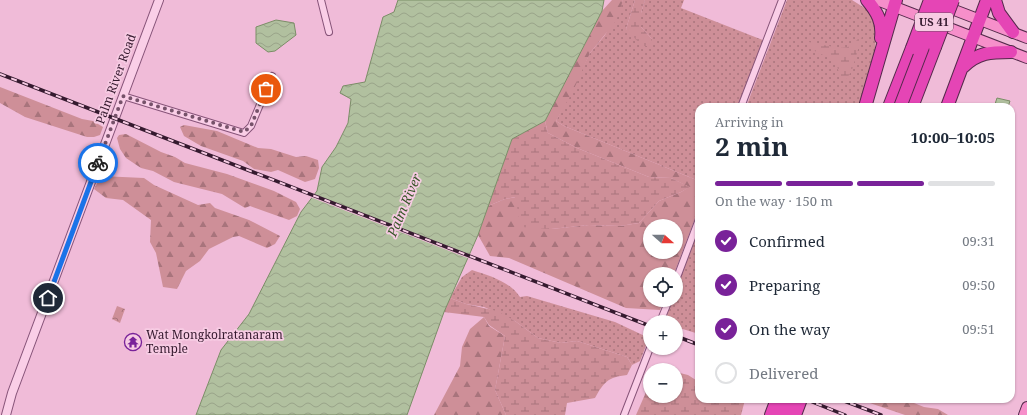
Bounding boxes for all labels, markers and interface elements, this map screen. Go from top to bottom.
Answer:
road number: US 41 [915,13,953,31]
street label: Palm River Road [91,31,140,126]
pin [249,72,283,106]
icon: bag [255,78,277,100]
text: Arriving in [715,113,784,131]
text: 10:00–10:05 [911,127,995,147]
text: 2 min [715,128,789,164]
courier [78,143,118,183]
icon: bike [87,152,109,174]
water label: Palm River [382,170,426,240]
text: On the way · 150 m [715,192,833,210]
north arrow [643,219,683,259]
map controls [643,219,683,403]
icon: check [715,230,737,252]
text: Confirmed [749,231,825,251]
text: 09:31 [962,232,995,250]
button: locate [643,267,683,307]
icon: check [715,274,737,296]
text: Preparing [749,275,820,295]
text: 09:50 [962,276,995,294]
pin [31,281,65,315]
icon: home [37,287,59,309]
button: + [643,315,683,355]
icon: check [715,318,737,340]
text: On the way [749,319,830,339]
text: 09:51 [962,320,995,338]
place label: Wat Mongkolratanaram Temple [146,326,283,357]
temple icon: Wat Mongkolratanaram Temple [123,332,143,352]
button: − [643,363,683,403]
text: Delivered [749,363,818,383]

